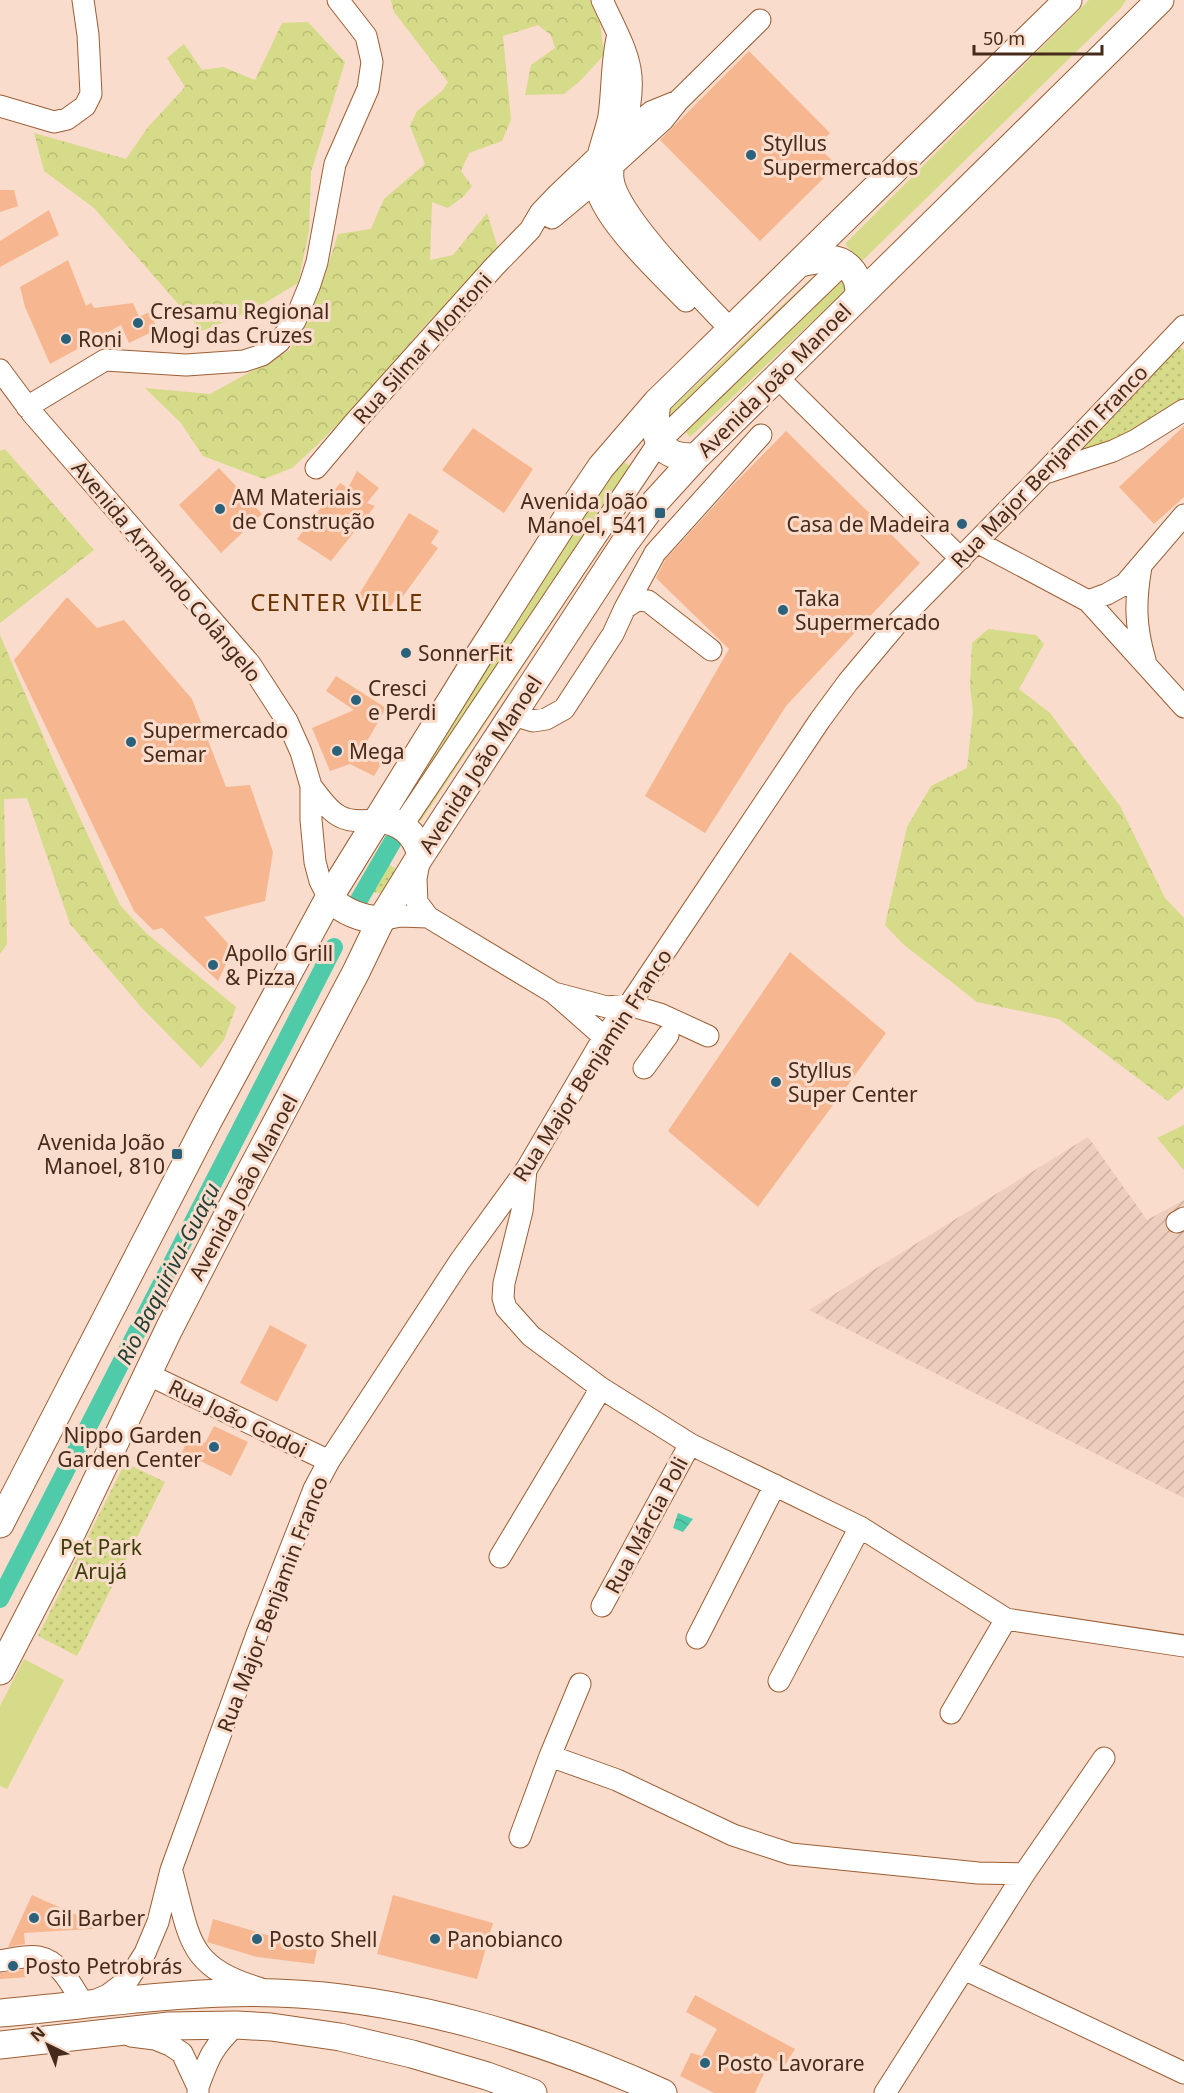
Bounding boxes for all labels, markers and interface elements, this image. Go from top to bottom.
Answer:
scale bar [974,18,1102,56]
text: 50 m [983,26,1025,50]
place label: Styllus Supermercados [763,129,918,181]
marker: Styllus Supermercados [744,148,758,162]
street label: Rua Silmar Montoni [346,266,498,430]
place label: Cresamu Regional Mogi das Cruzes [150,297,329,349]
street label: Avenida João Manoel [691,297,857,463]
marker: Cresamu Regional Mogi das Cruzes [131,316,145,330]
place label: Roni [78,325,122,353]
marker: Roni [59,332,73,346]
street label: Rua Major Benjamin Franco [944,358,1154,574]
street label: Avenida Armando Colângelo [66,454,268,688]
place label: AM Materiais de Construção [232,483,375,535]
place label: Avenida João Manoel, 541 [521,487,648,539]
marker: AM Materiais de Construção [213,502,227,516]
marker: Avenida João Manoel, 541 [653,506,667,520]
place label: Casa de Madeira [786,510,950,538]
marker: Casa de Madeira [955,517,969,531]
place label: Taka Supermercado [795,584,940,636]
district label: CENTER VILLE [250,585,424,618]
marker: Taka Supermercado [776,603,790,617]
place label: SonnerFit [418,639,513,667]
marker: SonnerFit [399,646,413,660]
street label: Avenida João Manoel [412,670,548,858]
place label: Cresci e Perdi [368,674,436,726]
marker: Cresci e Perdi [349,693,363,707]
place label: Supermercado Semar [143,716,288,768]
marker: Supermercado Semar [124,735,138,749]
place label: Mega [349,737,405,765]
marker: Mega [330,744,344,758]
place label: Apollo Grill & Pizza [225,939,333,991]
street label: Rua Major Benjamin Franco [506,943,678,1187]
marker: Apollo Grill & Pizza [206,958,220,972]
place label: Styllus Super Center [788,1056,918,1108]
marker: Styllus Super Center [769,1075,783,1089]
street label: Avenida João Manoel [182,1089,304,1285]
place label: Avenida João Manoel, 810 [38,1128,165,1180]
marker: Avenida João Manoel, 810 [170,1147,184,1161]
water label: Rio Baquirivu-Guaçu [108,1177,226,1369]
street label: Rua João Godoi [164,1372,312,1464]
place label: Nippo Garden Garden Center [57,1421,202,1473]
marker: Nippo Garden Garden Center [207,1440,221,1454]
street label: Rua Márcia Poli [598,1452,694,1598]
street label: Rua Major Benjamin Franco [210,1472,334,1736]
park label: Pet Park Arujá [60,1533,143,1585]
place label: Gil Barber [46,1904,145,1932]
marker: Gil Barber [27,1911,41,1925]
place label: Posto Shell [269,1925,377,1953]
place label: Panobianco [447,1925,563,1953]
marker: Posto Shell [250,1932,264,1946]
marker: Panobianco [428,1932,442,1946]
place label: Posto Petrobrás [25,1952,182,1980]
marker: Posto Petrobrás [6,1959,20,1973]
north arrow [18,2015,78,2075]
text: N [26,2022,50,2047]
place label: Posto Lavorare [717,2049,865,2077]
marker: Posto Lavorare [698,2056,712,2070]

